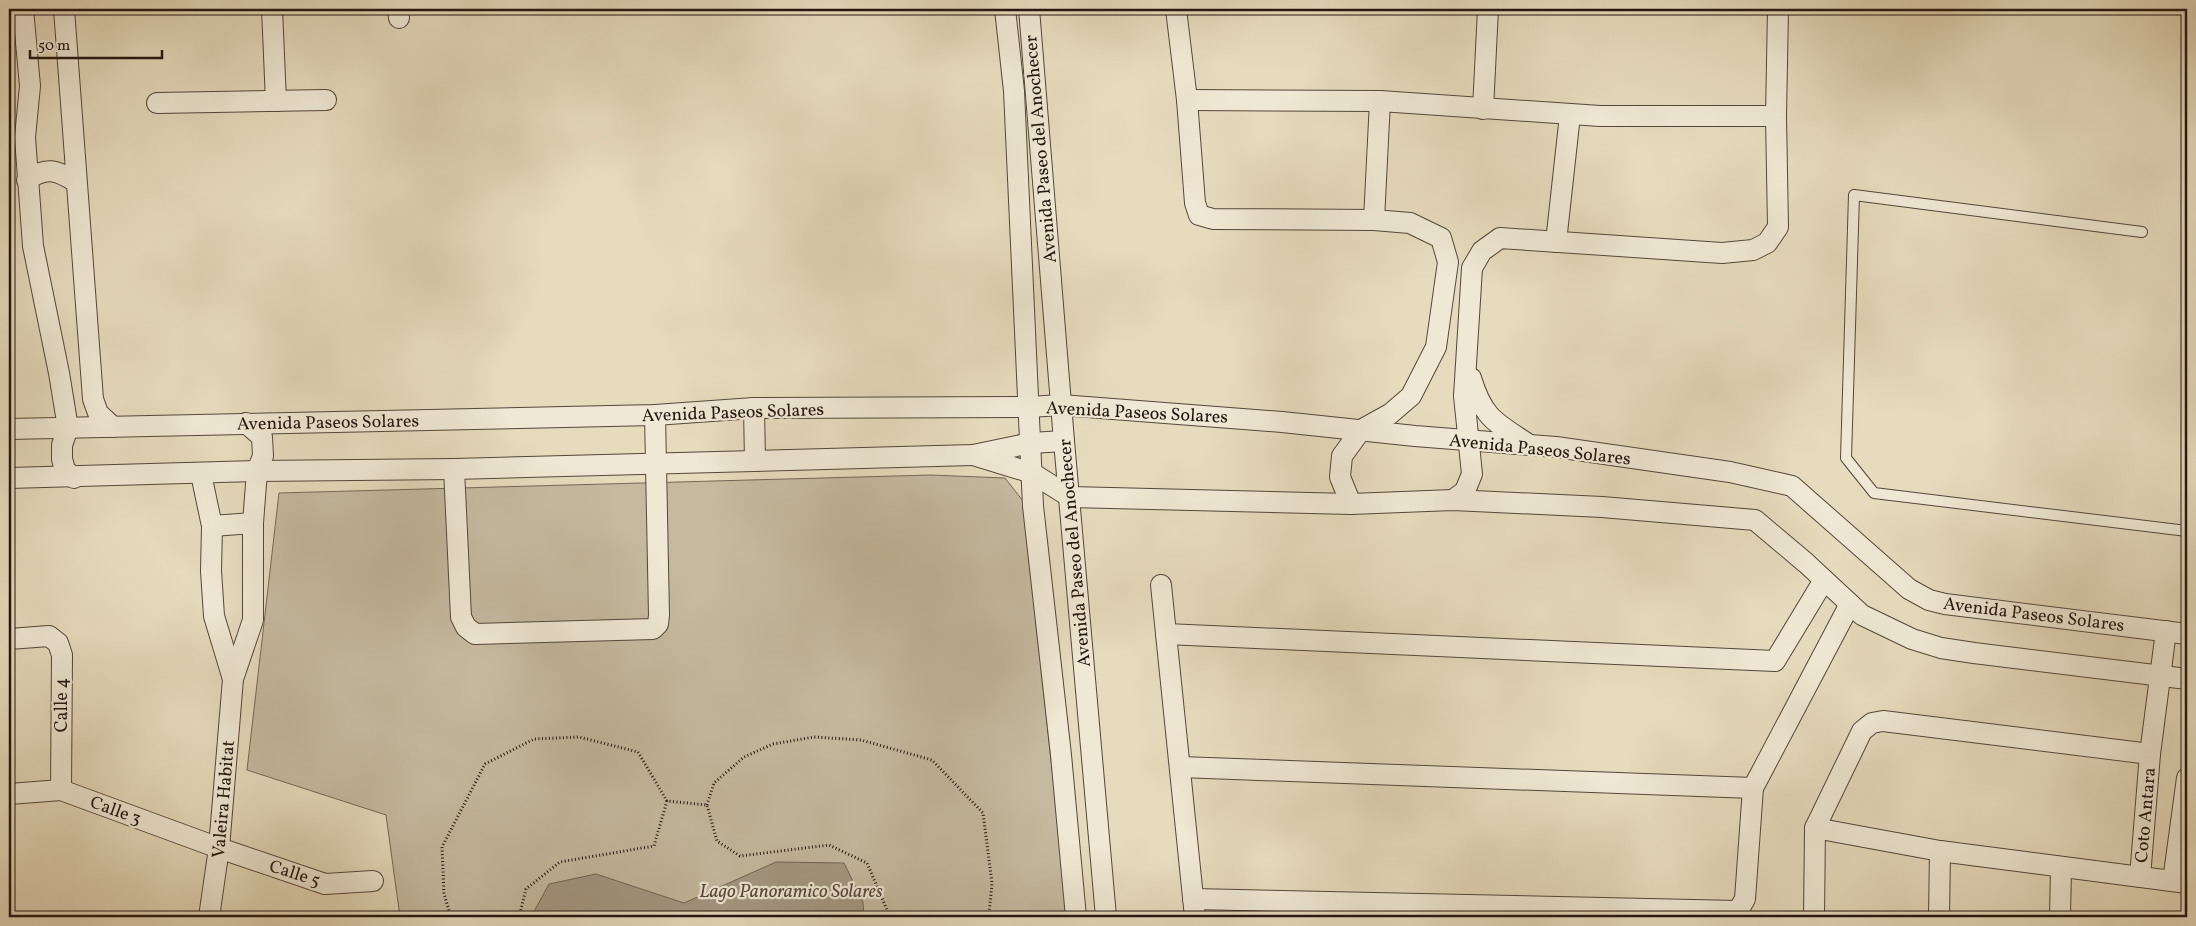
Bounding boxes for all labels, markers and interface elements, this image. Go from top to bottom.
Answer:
scale bar [30,28,162,60]
street label: Avenida Paseo del Anochecer [1019,33,1064,264]
text: 50 m [38,36,70,57]
street label: Avenida Paseos Solares [1045,396,1229,431]
street label: Avenida Paseos Solares [642,398,825,429]
street label: Avenida Paseos Solares [237,409,419,438]
street label: Avenida Paseos Solares [1448,429,1632,472]
street label: Avenida Paseo del Anochecer [1053,437,1098,668]
street label: Avenida Paseos Solares [1942,592,2126,639]
street label: Calle 4 [50,678,75,732]
street label: Valeira Habitat [207,739,242,859]
street label: Coto Antara [2130,766,2163,864]
street label: Calle 3 [86,791,145,832]
street label: Calle 5 [266,854,323,894]
water label: Lago Panoramico Solares [699,879,883,905]

